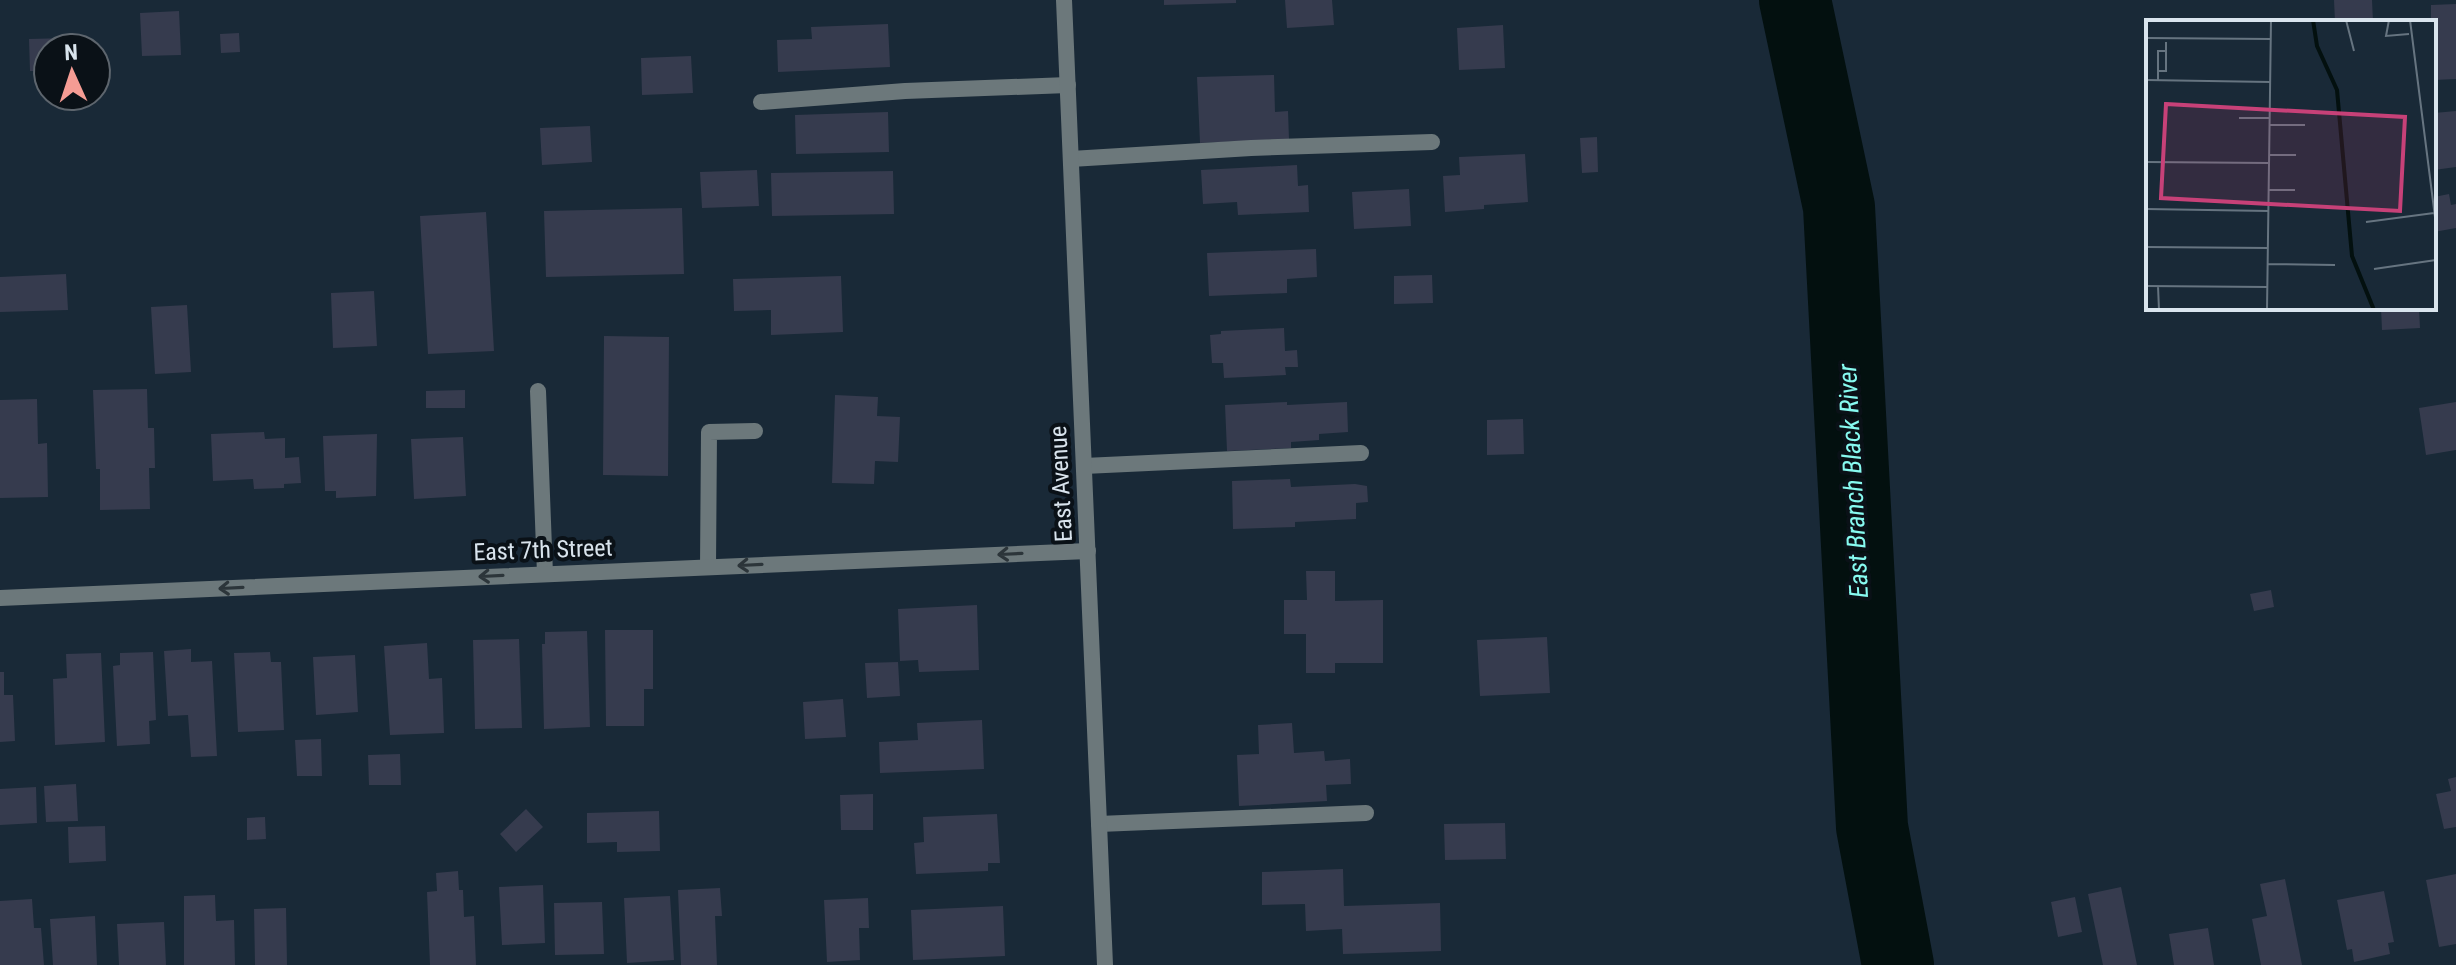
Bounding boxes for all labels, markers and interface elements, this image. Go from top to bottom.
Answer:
inset map [2146,20,2436,310]
north arrow [32,32,112,112]
text: N [64,40,78,65]
water label: East Branch Black River [1832,362,1874,599]
street label: East Avenue [1044,425,1078,543]
street label: East 7th Street [473,534,613,566]
one-way arrow [997,546,1024,561]
one-way arrow [737,558,764,573]
one-way arrow [478,569,505,584]
one-way arrow [218,580,245,595]

